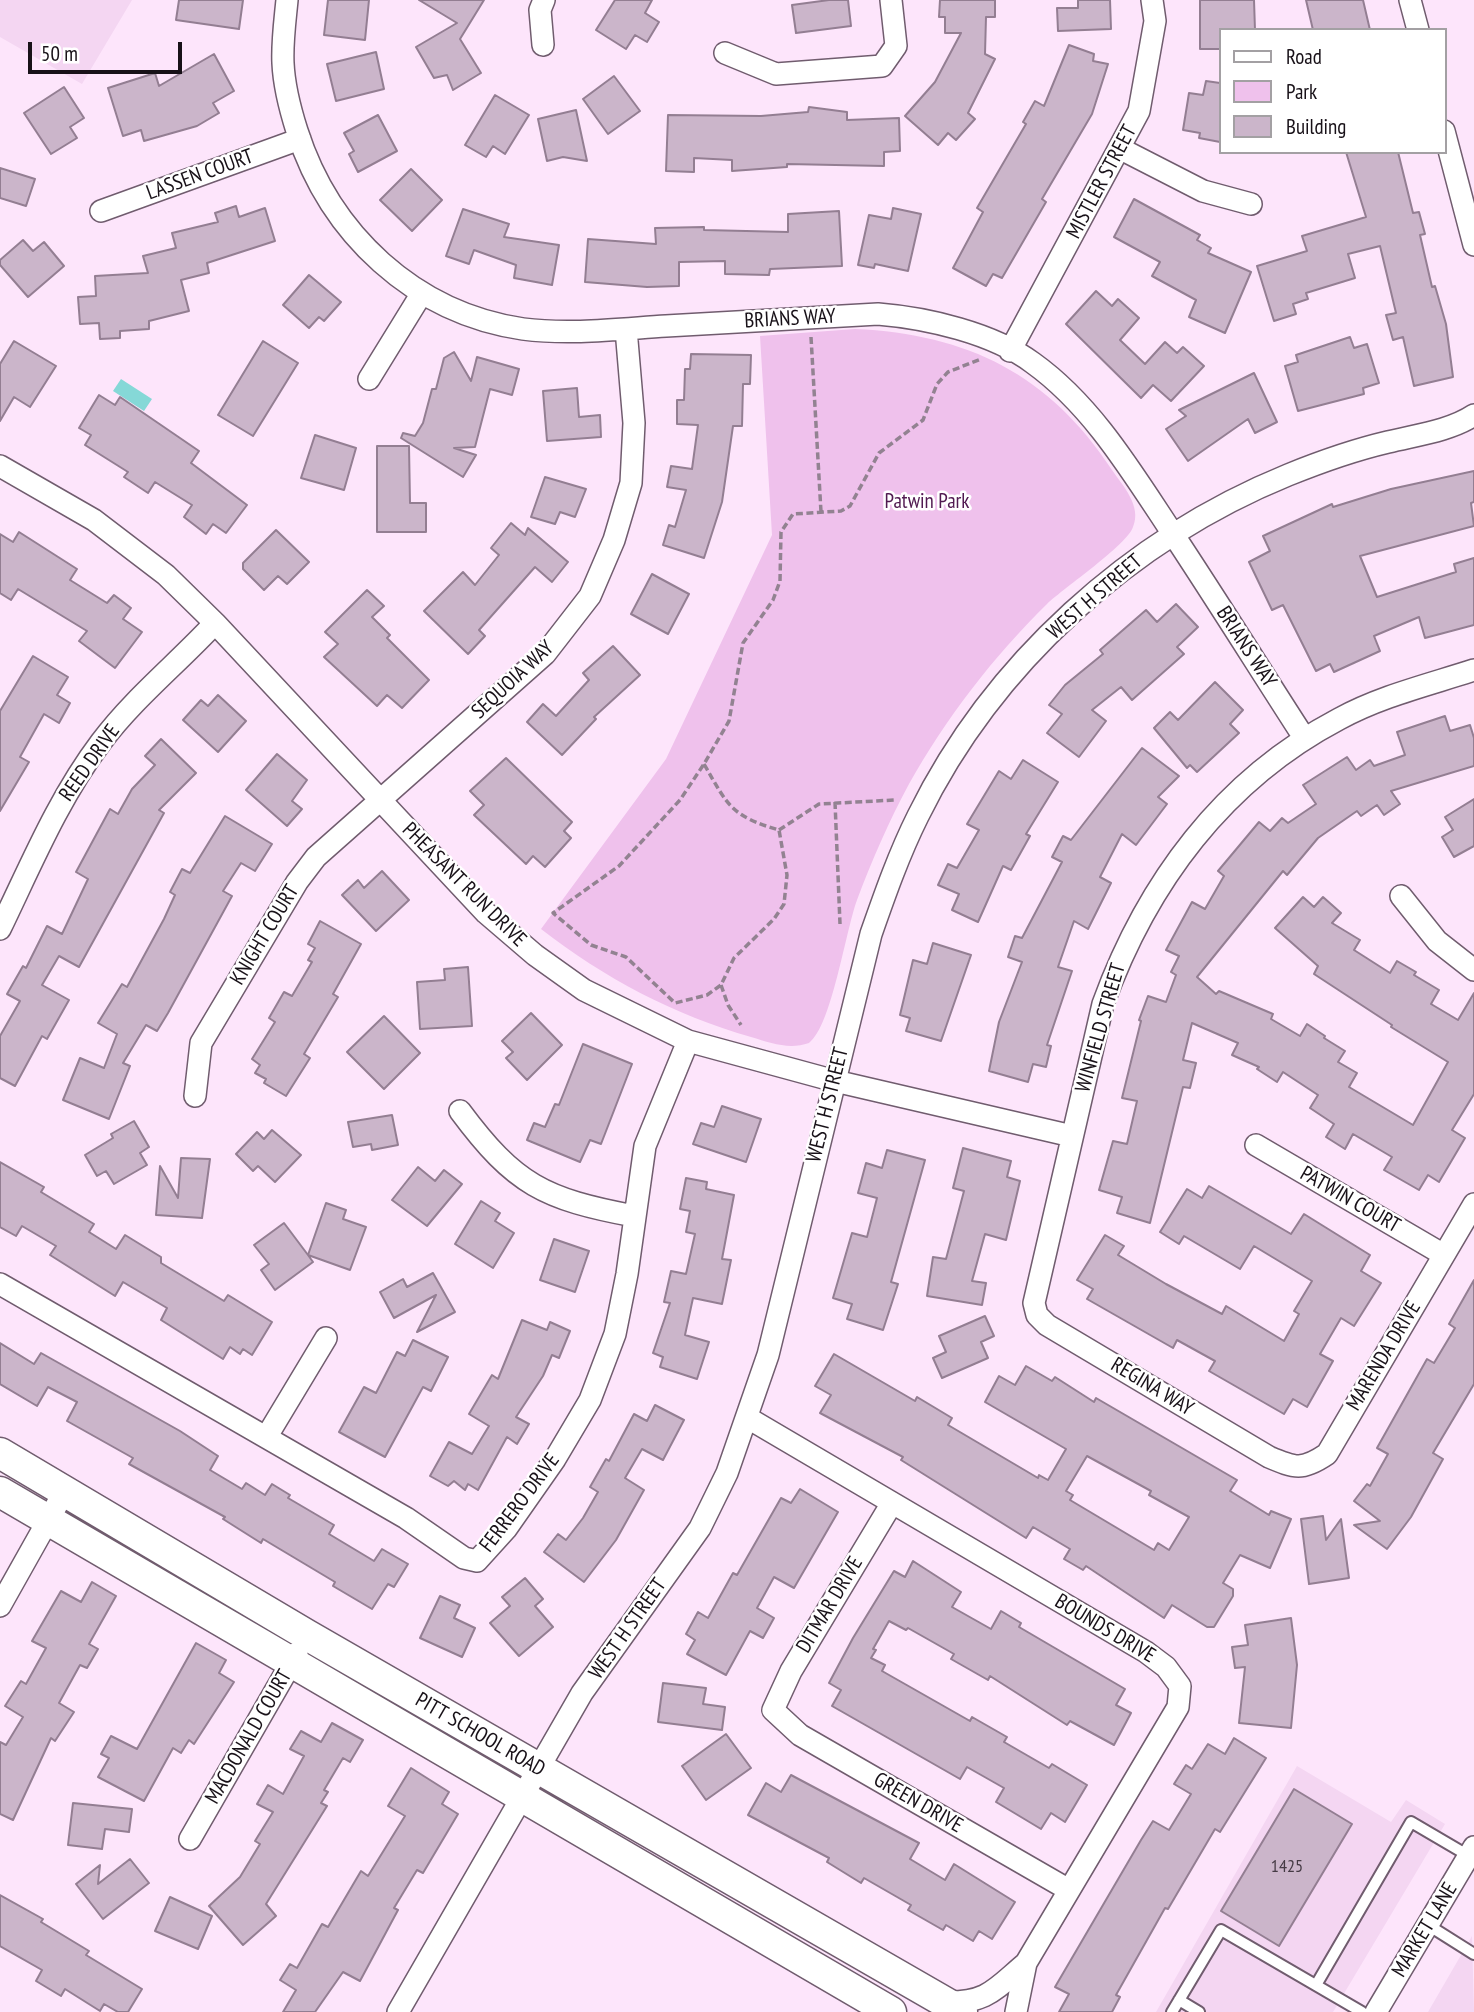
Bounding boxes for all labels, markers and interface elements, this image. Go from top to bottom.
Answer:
scale bar [32,28,186,72]
legend [1218,28,1446,154]
text: 50 m [41,40,78,67]
text: Road [1286,43,1322,70]
text: Park [1286,78,1317,105]
text: Building [1286,113,1346,140]
street label: MISTLER STREET [1062,121,1142,243]
street label: LASSEN COURT [143,144,257,206]
street label: BRIANS WAY [744,304,836,334]
park label: Patwin Park [885,489,969,515]
street label: WEST H STREET [1042,549,1148,645]
street label: BRIANS WAY [1211,602,1281,692]
street label: SEQUOIA WAY [467,636,559,724]
street label: REED DRIVE [54,720,126,806]
street label: PHEASANT RUN DRIVE [397,818,531,952]
street label: KNIGHT COURT [225,880,305,990]
street label: WINFIELD STREET [1071,961,1131,1095]
street label: WEST H STREET [802,1045,854,1165]
street label: PATWIN COURT [1296,1161,1404,1239]
street label: MARENDA DRIVE [1341,1297,1427,1415]
street label: REGINA WAY [1106,1353,1198,1421]
street label: FERRERO DRIVE [475,1449,565,1557]
street label: DITMAR DRIVE [791,1552,869,1658]
street label: WEST H STREET [584,1574,672,1684]
street label: BOUNDS DRIVE [1050,1589,1160,1669]
street label: MACDONALD COURT [200,1666,298,1808]
street label: PITT SCHOOL ROAD [411,1688,549,1782]
street label: GREEN DRIVE [869,1767,967,1839]
house number: 1425 [1271,1856,1303,1878]
street label: MARKET LANE [1387,1878,1463,1982]

